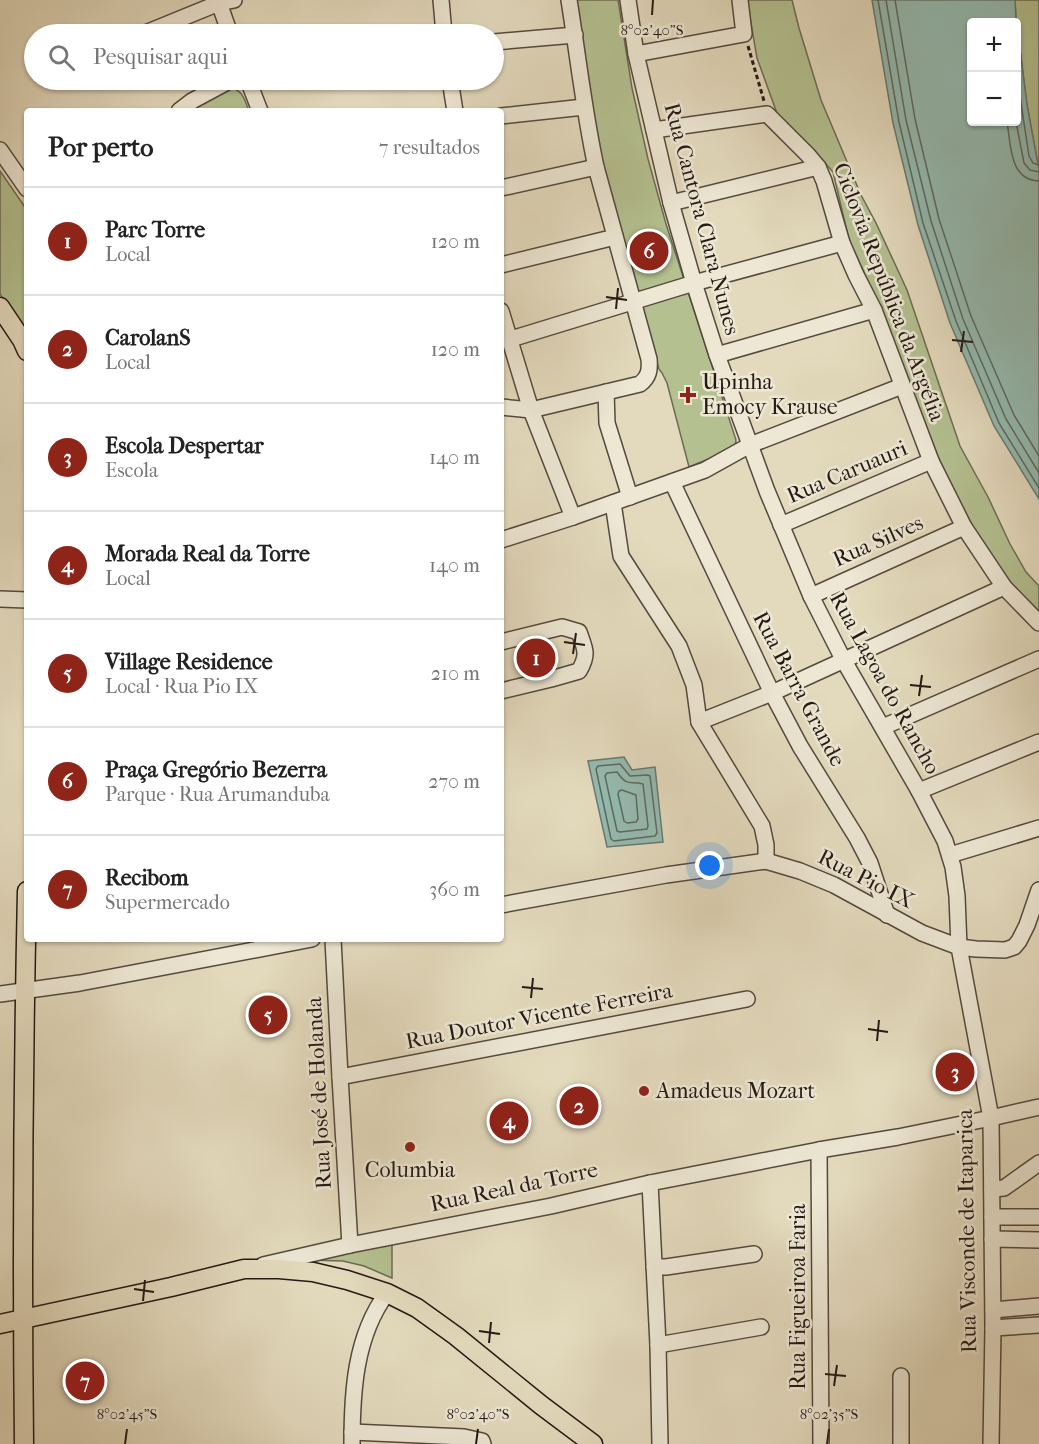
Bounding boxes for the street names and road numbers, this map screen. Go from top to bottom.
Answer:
street label: Rua Cantora Clara Nunes [658,100,746,338]
street label: Ciclovia República da Argélia [828,159,951,426]
street label: Rua Caruauri [783,435,912,509]
street label: Rua Silves [829,510,927,572]
street label: Rua Lagoa do Rancho [824,587,946,779]
street label: Rua Barra Grande [747,607,851,771]
street label: Rua Pio IX [814,844,918,914]
street label: Rua Doutor Vicente Ferreira [403,977,675,1055]
street label: Rua José de Holanda [301,995,337,1190]
street label: Rua Visconde de Itaparica [952,1108,982,1353]
street label: Rua Real da Torre [428,1157,600,1217]
street label: Rua Figueiroa Faria [785,1203,811,1390]

